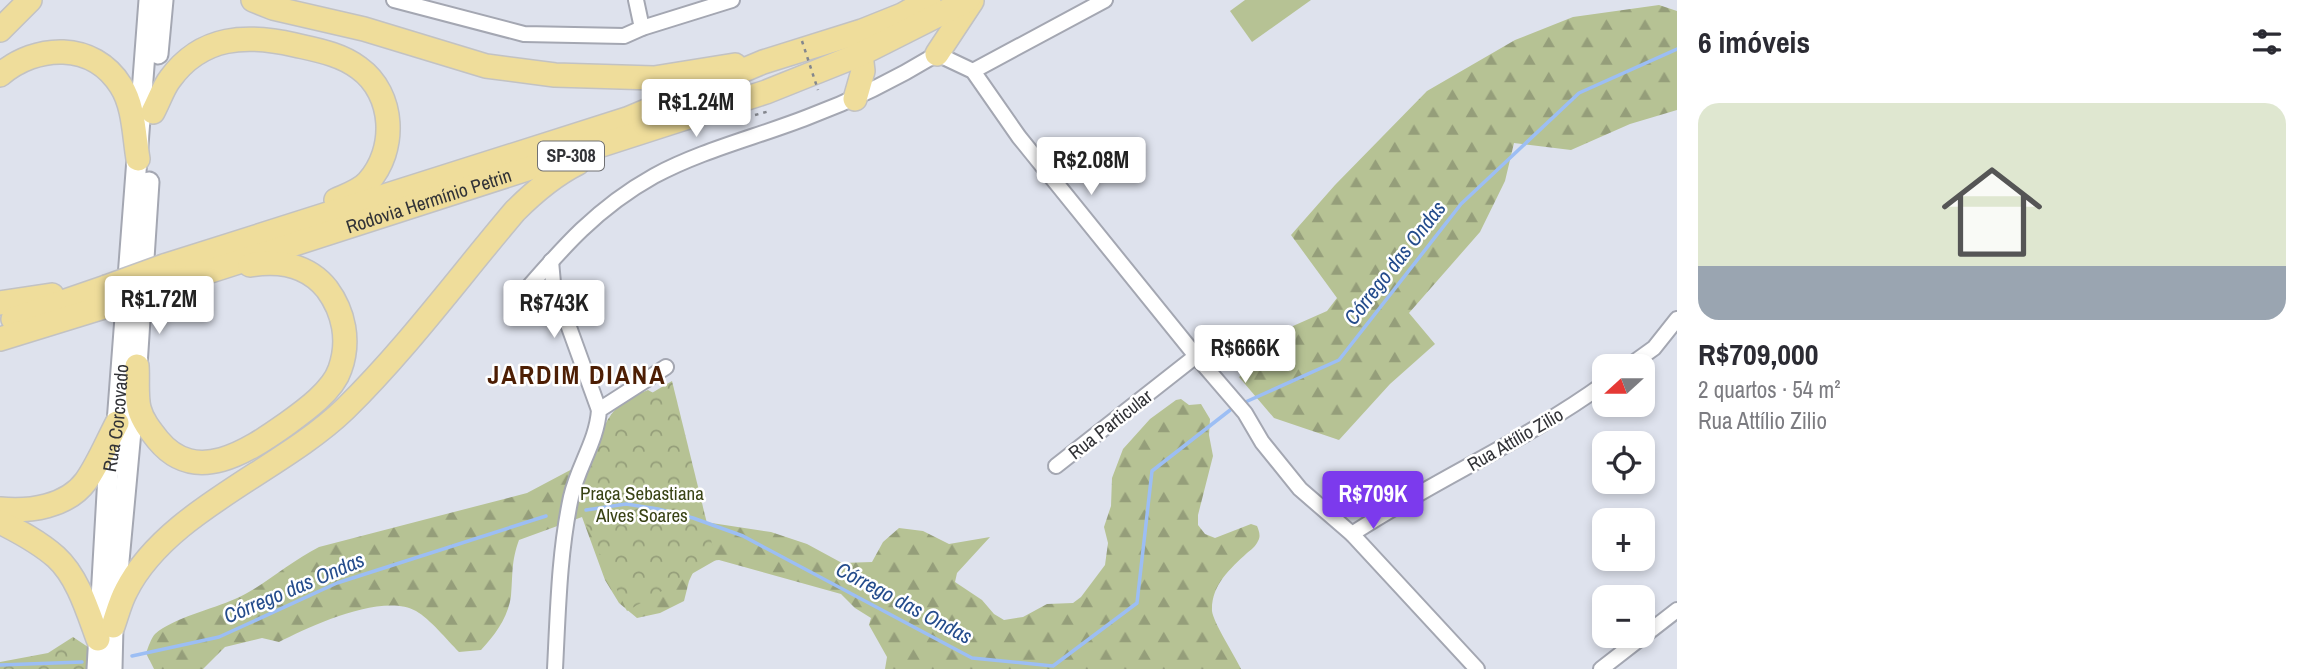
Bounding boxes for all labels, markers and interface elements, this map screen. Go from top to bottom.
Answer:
text: 6 imóveis [1698,22,1810,62]
icon: filters [2248,23,2286,61]
pin: R$1.24M [631,80,761,139]
text: R$1.24M [658,86,734,117]
pin: R$2.08M [1026,138,1156,197]
road number: SP-308 [538,141,604,170]
text: R$2.08M [1053,144,1129,175]
icon: home [1929,149,2055,275]
street label: Rodovia Hermínio Petrin [343,162,515,240]
water label: Córrego das Ondas [1337,194,1453,331]
pin: R$1.72M [94,276,224,336]
pin: R$743K [497,280,611,340]
text: R$1.72M [121,283,197,314]
text: R$743K [519,287,589,318]
pin: R$666K [1188,326,1302,385]
text: R$666K [1210,332,1280,363]
text: R$709,000 [1698,334,1818,374]
north arrow [1592,354,1656,416]
map controls [1592,354,1655,648]
district label: JARDIM DIANA [487,357,667,392]
street label: Rua Corcovado [96,363,134,474]
text: 2 quartos · 54 m² [1698,374,1841,405]
street label: Rua Particular [1063,383,1158,465]
street label: Rua Attílio Zilio [1462,401,1568,477]
text: Rua Attílio Zilio [1698,405,1827,436]
button: locate [1592,431,1655,494]
pin: R$709K [1316,472,1430,531]
text: R$709K [1338,478,1408,509]
park label: Praça Sebastiana Alves Soares [580,480,704,528]
button: + [1592,508,1655,571]
water label: Córrego das Ondas [219,545,369,630]
water label: Córrego das Ondas [831,554,978,651]
button: − [1592,585,1655,648]

